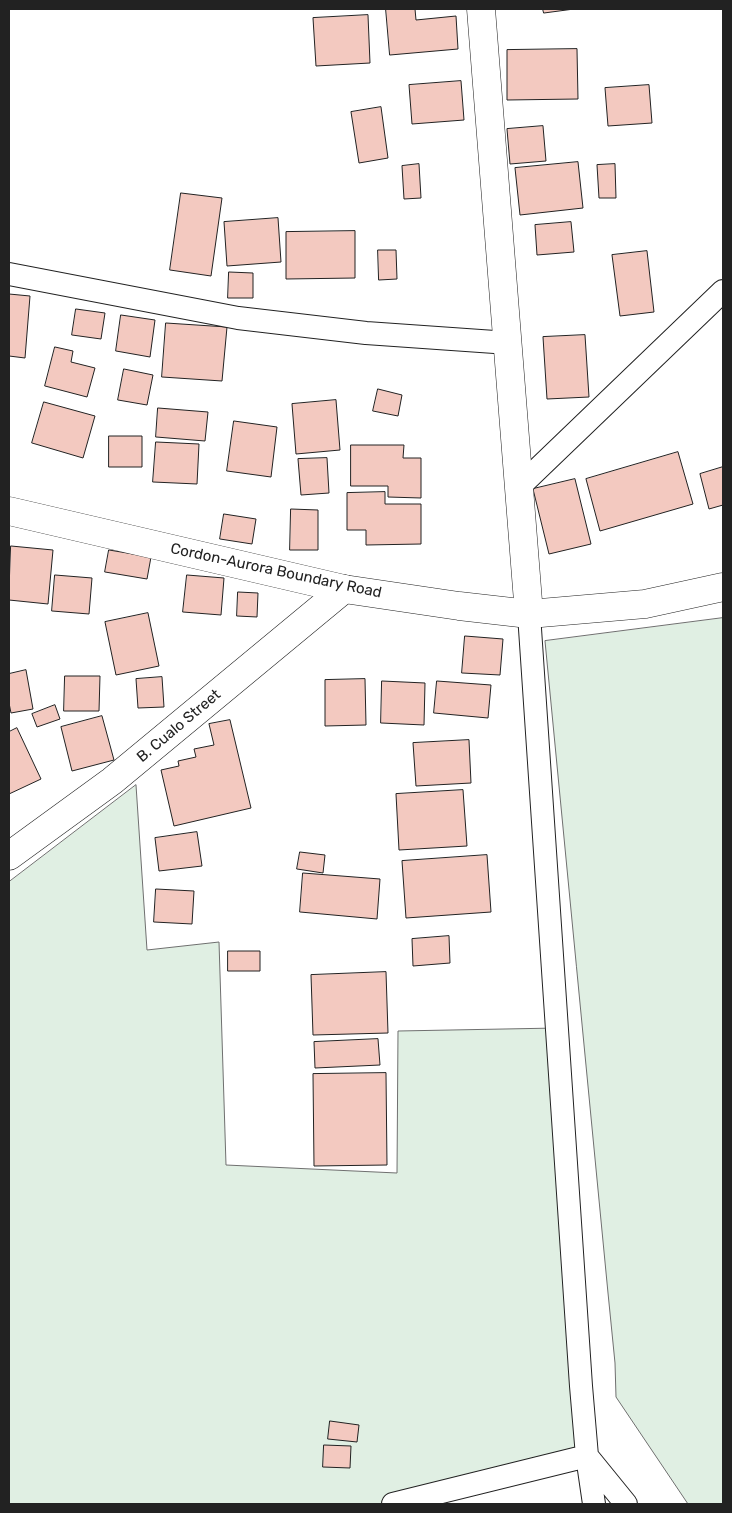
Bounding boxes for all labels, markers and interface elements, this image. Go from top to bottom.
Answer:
street label: Cordon-Aurora Boundary Road [169,540,383,602]
street label: B. Cualo Street [133,686,225,766]

